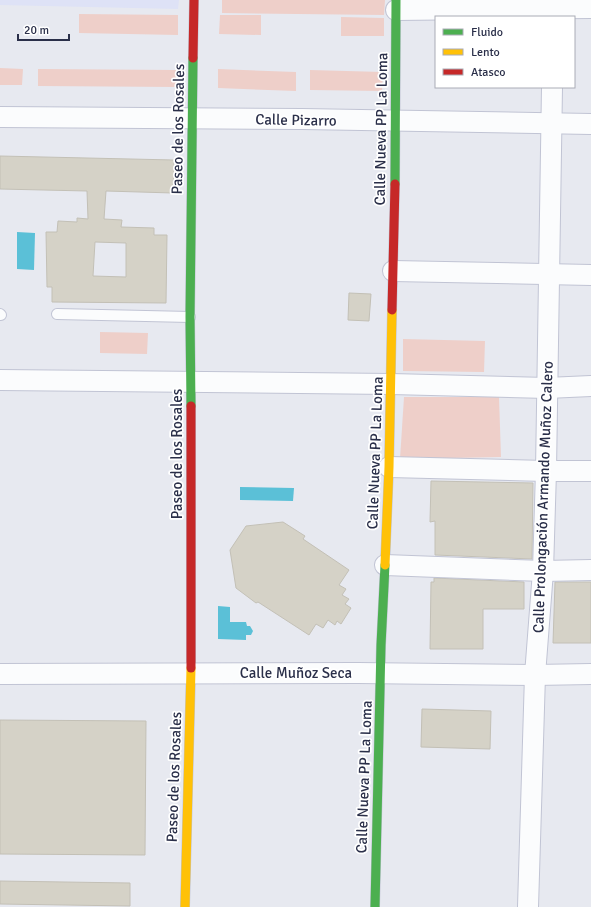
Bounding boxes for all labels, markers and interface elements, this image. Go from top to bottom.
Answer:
scale bar [18,16,69,42]
legend [435,16,575,88]
text: 20 m [24,23,49,38]
text: Fluido [471,25,503,40]
text: Lento [471,45,500,60]
street label: Calle Nueva PP La Loma [371,52,391,206]
street label: Paseo de los Rosales [168,63,188,195]
text: Atasco [471,65,506,80]
street label: Calle Pizarro [255,110,337,130]
street label: Calle Prolongación Armando Muñoz Calero [529,360,557,633]
street label: Calle Nueva PP La Loma [363,376,387,530]
street label: Paseo de los Rosales [168,388,186,519]
street label: Calle Muñoz Seca [240,664,352,682]
street label: Calle Nueva PP La Loma [352,700,376,854]
street label: Paseo de los Rosales [163,711,185,843]

